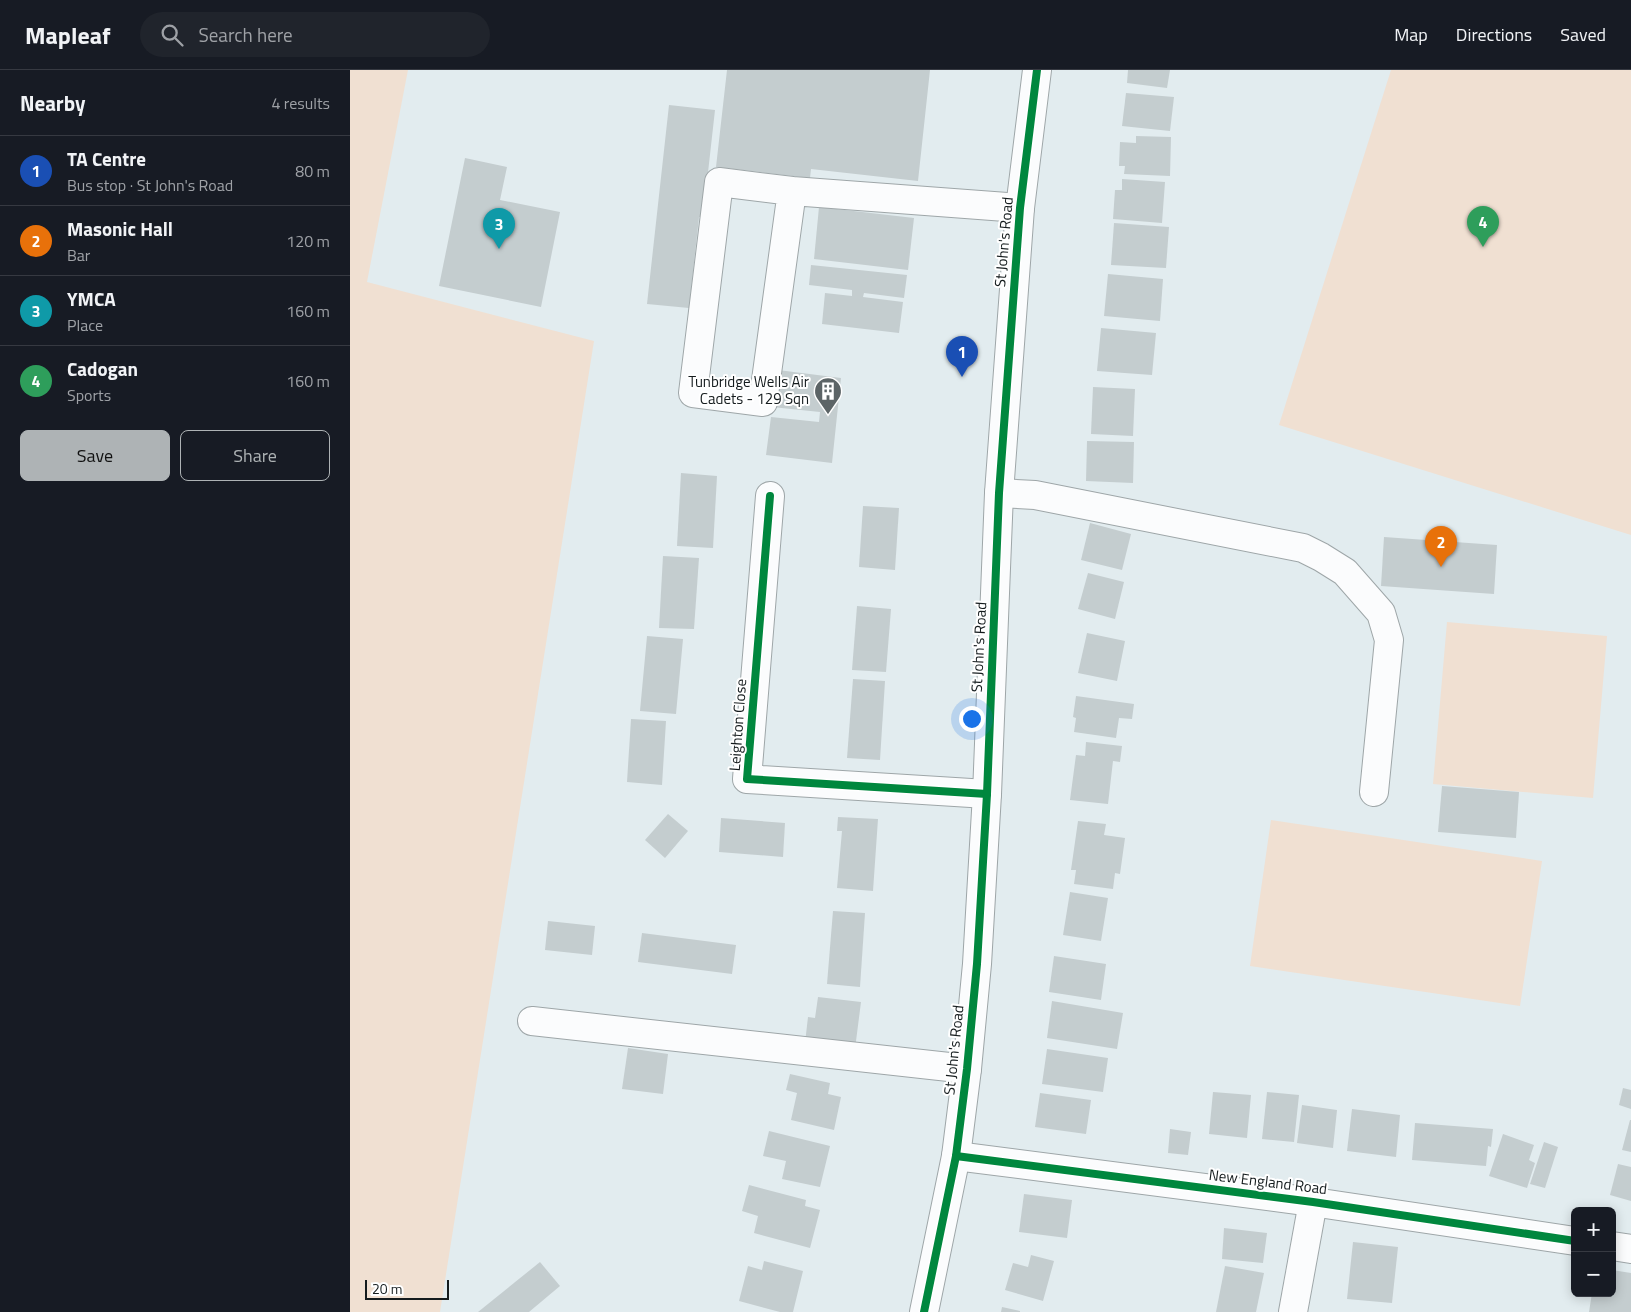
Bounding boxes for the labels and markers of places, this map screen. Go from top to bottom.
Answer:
pin: 4 [1467,206,1499,247]
pin: 3 [483,208,515,249]
pin: 1 [946,336,978,377]
place label: Tunbridge Wells Air Cadets - 129 Sqn [688,370,809,410]
building icon: Tunbridge Wells Air Cadets - 129 Sqn [813,376,843,415]
pin: 2 [1425,526,1457,567]

